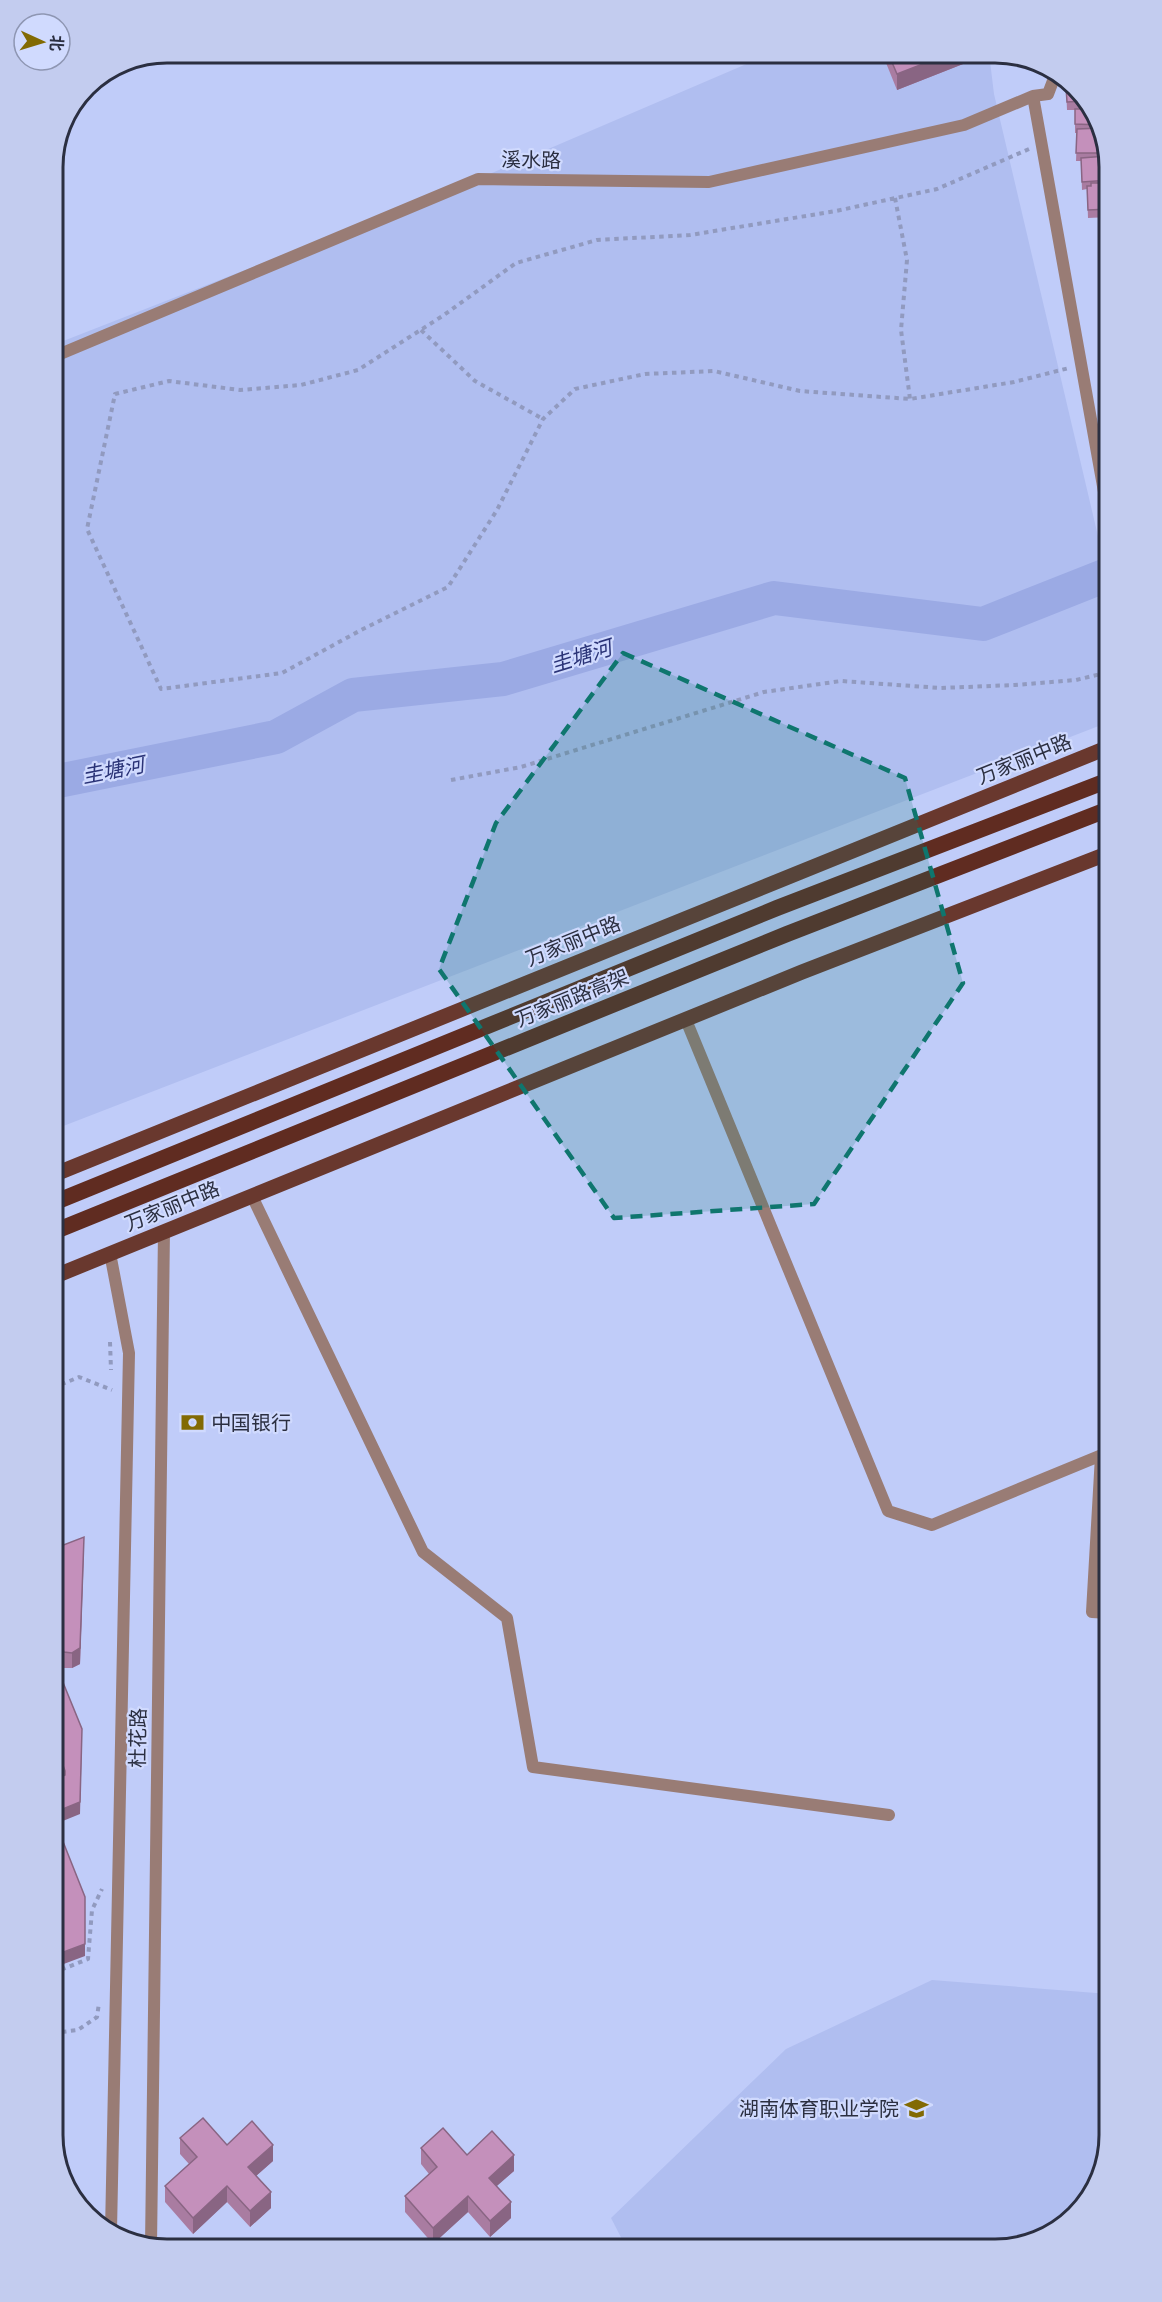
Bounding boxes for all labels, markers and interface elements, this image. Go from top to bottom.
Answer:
north arrow [12,12,72,72]
text: 北 [45,34,67,52]
street label: 溪水路 [501,146,561,174]
water label: 圭塘河 [547,633,619,678]
street label: 万家丽中路 [973,728,1075,790]
water label: 圭塘河 [80,750,150,789]
street label: 万家丽中路 [522,910,624,972]
street label: 万家丽路高架 [511,963,633,1033]
street label: 万家丽中路 [121,1175,223,1237]
bank icon: 中国银行 [180,1410,206,1436]
place label: 中国银行 [211,1410,291,1436]
street label: 杜花路 [124,1708,152,1768]
place label: 湖南体育职业学院 [739,2096,899,2122]
school or university icon: 湖南体育职业学院 [904,2096,930,2122]

